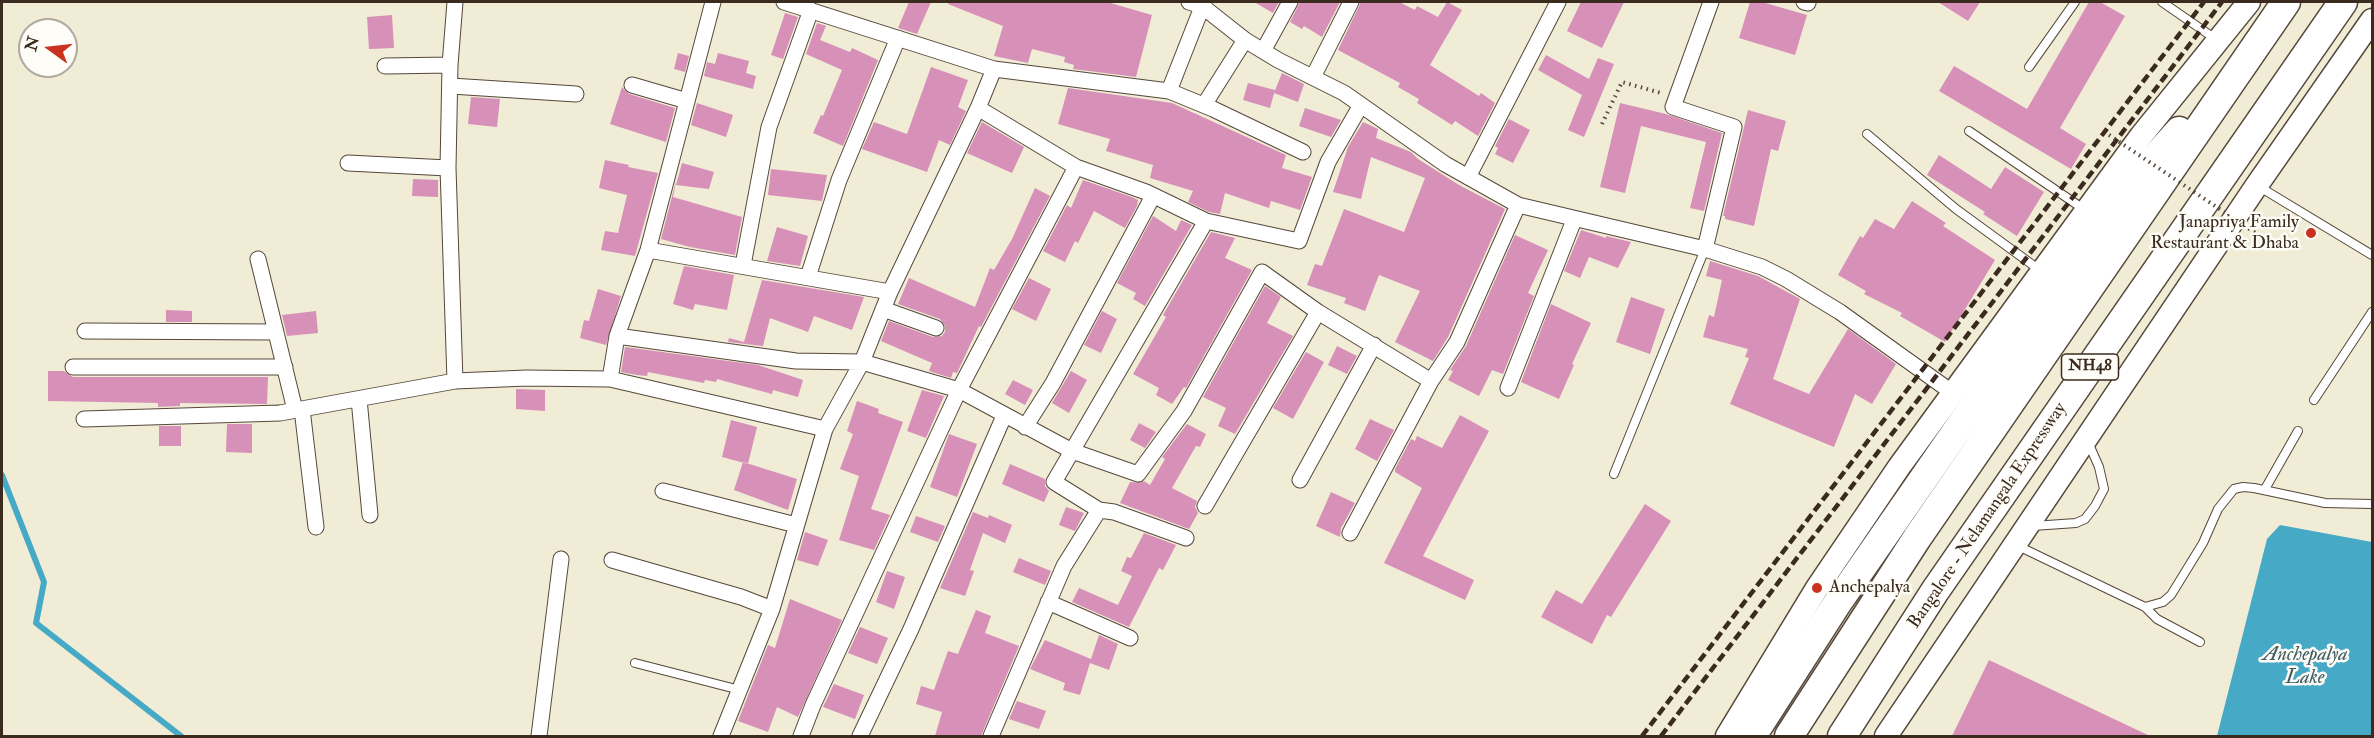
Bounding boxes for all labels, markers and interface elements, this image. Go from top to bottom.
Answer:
north arrow [18,18,78,78]
text: N [21,34,44,53]
place label: Janapriya Family Restaurant & Dhaba [2151,212,2299,254]
marker: Janapriya Family Restaurant & Dhaba [2304,226,2318,240]
road number: NH48 [2062,354,2118,380]
street label: Bangalore - Nelamangala Expressway [1904,399,2072,633]
place label: Anchepalya [1829,577,1910,599]
marker: Anchepalya [1810,581,1824,595]
water label: Anchepalya Lake [2263,644,2347,691]

